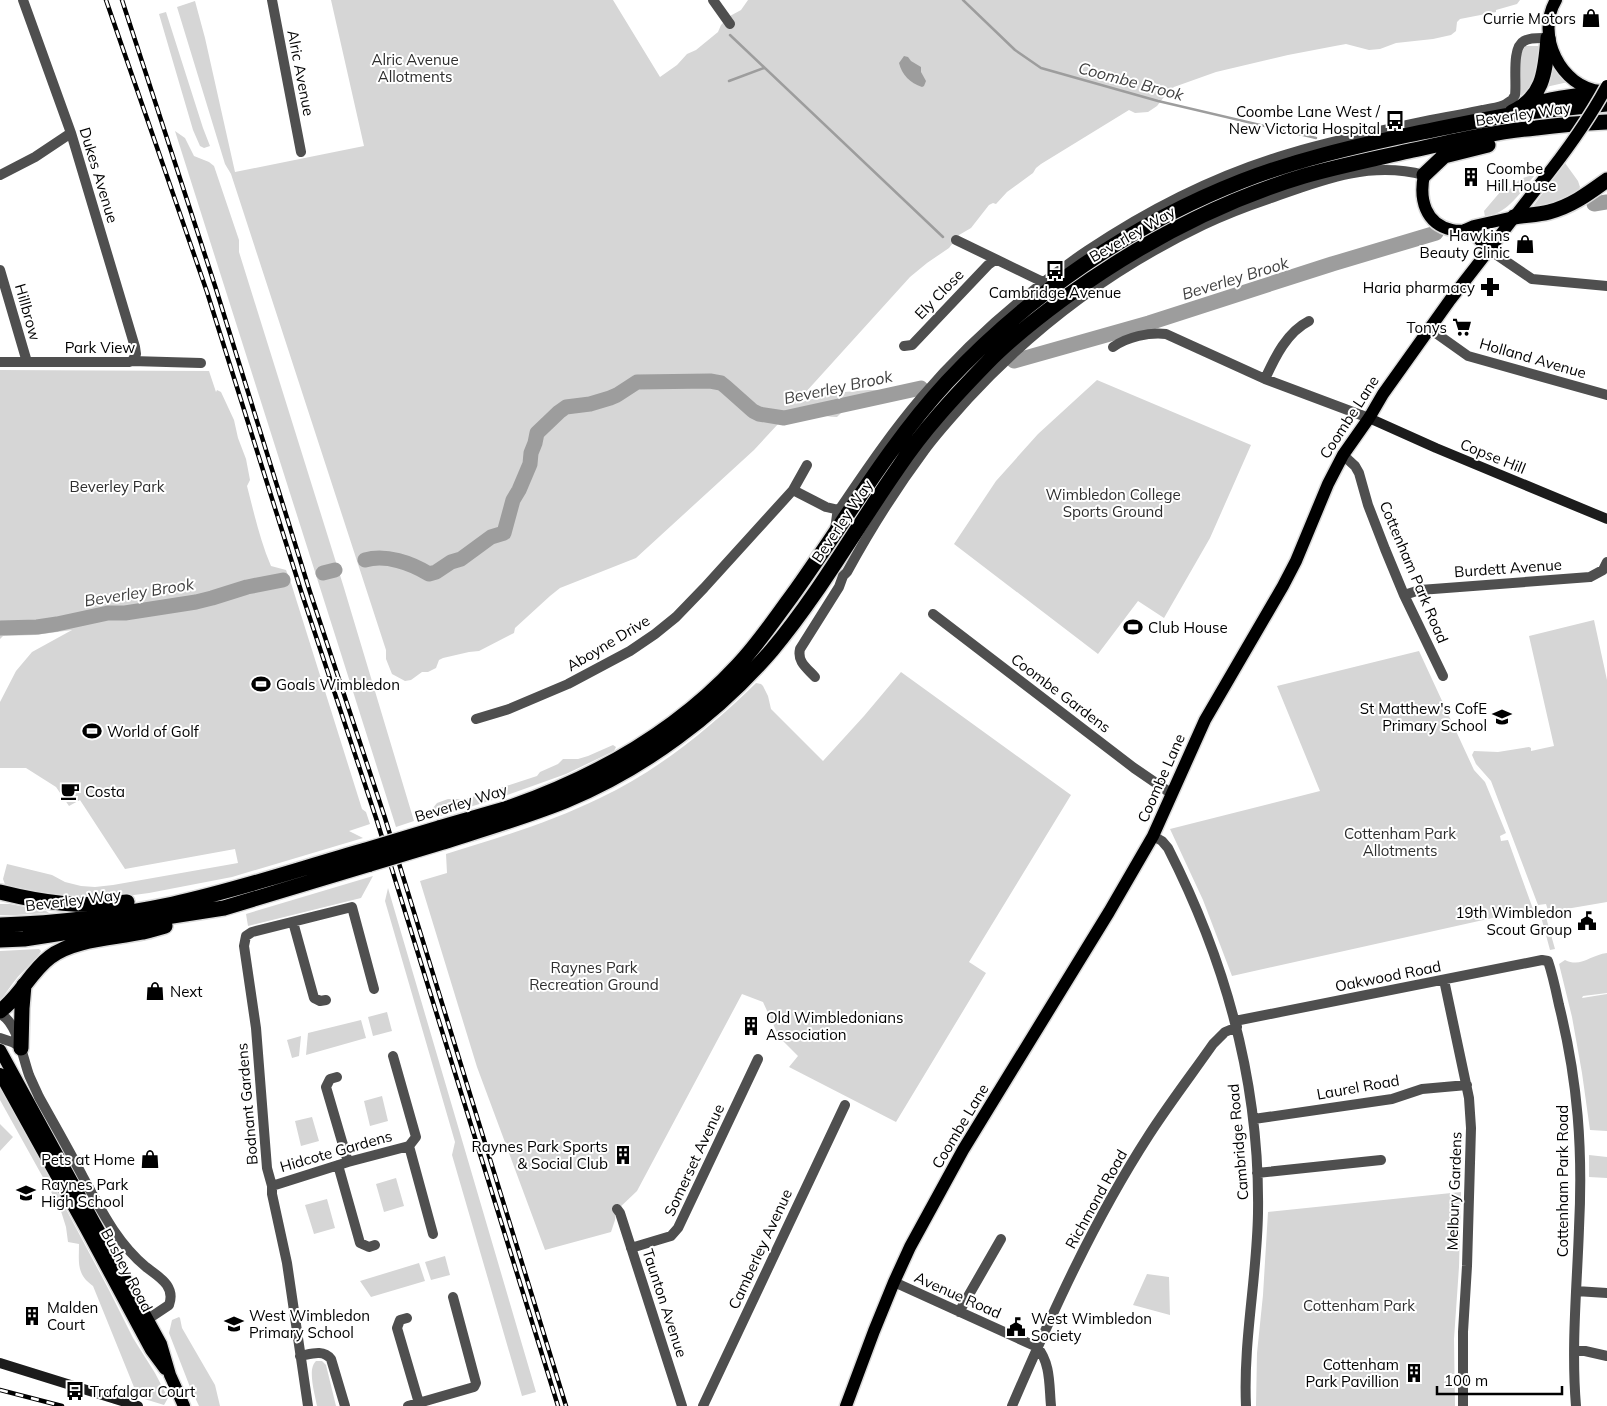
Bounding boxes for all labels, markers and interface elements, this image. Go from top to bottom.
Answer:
shop icon: Currie Motors [1580,7,1602,29]
place label: Currie Motors [1483,9,1576,28]
street label: Alric Avenue [283,28,319,118]
park label: Alric Avenue Allotments [371,50,459,86]
water label: Coombe Brook [1076,57,1187,105]
street label: Beverley Way [1474,98,1572,130]
place label: Coombe Lane West / New Victoria Hospital [1229,102,1381,138]
bus stop icon: Coombe Lane West / New Victoria Hospital [1384,109,1406,131]
street label: Dukes Avenue [75,125,123,225]
place label: Coombe Hill House [1486,159,1556,195]
building icon: Coombe Hill House [1460,166,1482,188]
street label: Beverley Way [1086,202,1178,266]
place label: Hawkins Beauty Clinic [1420,226,1510,262]
shop icon: Hawkins Beauty Clinic [1514,233,1536,255]
water label: Beverley Brook [1179,252,1292,304]
bus stop icon: Cambridge Avenue [1044,259,1066,281]
street label: Ely Close [911,265,967,323]
pharmacy icon: Haria pharmacy [1479,276,1501,298]
place label: Haria pharmacy [1363,278,1475,297]
street label: Hillbrow [11,281,45,343]
place label: Cambridge Avenue [989,283,1121,302]
supermarket icon: Tonys [1451,316,1473,338]
place label: Tonys [1407,318,1447,337]
street label: Holland Avenue [1477,334,1589,382]
street label: Park View [65,338,135,357]
water label: Beverley Brook [782,366,895,408]
street label: Coombe Lane [1315,372,1383,462]
street label: Copse Hill [1457,434,1529,478]
street label: Beverley Way [807,476,877,566]
park label: Beverley Park [70,477,165,496]
park label: Wimbledon College Sports Ground [1045,485,1181,521]
street label: Cottenham Park Road [1375,498,1453,646]
street label: Burdett Avenue [1454,555,1562,581]
water label: Beverley Brook [83,573,196,611]
street label: Aboyne Drive [563,611,653,675]
sports icon: Club House [1122,616,1144,638]
place label: Club House [1148,618,1228,637]
street label: Coombe Gardens [1007,649,1115,737]
sports icon: Goals Wimbledon [250,673,272,695]
place label: Goals Wimbledon [276,675,400,694]
place label: St Matthew's CofE Primary School [1360,699,1487,735]
school or university icon: St Matthew's CofE Primary School [1491,706,1513,728]
sports icon: World of Golf [81,720,103,742]
place label: World of Golf [107,722,200,741]
street label: Coombe Lane [1133,731,1189,825]
cafe icon: Costa [59,780,81,802]
street label: Beverley Way [412,780,510,826]
place label: Costa [85,782,125,801]
park label: Cottenham Park Allotments [1344,824,1456,860]
street label: Beverley Way [24,885,122,915]
place label: 19th Wimbledon Scout Group [1456,903,1572,939]
public building icon: 19th Wimbledon Scout Group [1576,910,1598,932]
street label: Oakwood Road [1333,956,1443,996]
park label: Raynes Park Recreation Ground [529,958,659,994]
shop icon: Next [144,980,166,1002]
place label: Next [170,982,203,1001]
place label: Old Wimbledonians Association [766,1008,903,1044]
building icon: Old Wimbledonians Association [740,1015,762,1037]
street label: Bodnant Gardens [232,1042,262,1166]
street label: Laurel Road [1315,1070,1401,1104]
street label: Coombe Lane [927,1080,993,1172]
street label: Cambridge Road [1223,1083,1253,1201]
street label: Somerset Avenue [660,1101,728,1219]
street label: Cottenham Park Road [1553,1105,1572,1257]
street label: Hidcote Gardens [278,1126,394,1176]
street label: Melbury Gardens [1442,1131,1466,1251]
place label: Raynes Park Sports & Social Club [472,1137,608,1173]
building icon: Raynes Park Sports & Social Club [612,1144,634,1166]
street label: Richmond Road [1061,1146,1131,1252]
shop icon: Pets at Home [139,1148,161,1170]
place label: Pets at Home [41,1150,135,1169]
place label: Raynes Park High School [41,1175,128,1211]
school or university icon: Raynes Park High School [15,1182,37,1204]
street label: Camberley Avenue [724,1186,796,1312]
street label: Bushey Road [97,1225,157,1315]
street label: Taunton Avenue [638,1246,692,1360]
street label: Avenue Road [912,1267,1004,1323]
park label: Cottenham Park [1303,1296,1415,1315]
place label: Malden Court [47,1298,98,1334]
building icon: Malden Court [21,1305,43,1327]
place label: West Wimbledon Primary School [249,1306,370,1342]
place label: West Wimbledon Society [1031,1309,1152,1345]
school or university icon: West Wimbledon Primary School [223,1313,245,1335]
public building icon: West Wimbledon Society [1005,1316,1027,1338]
place label: Cottenham Park Pavillion [1306,1355,1399,1391]
building icon: Cottenham Park Pavillion [1403,1362,1425,1384]
scale bar [1437,1364,1562,1396]
text: 100 m [1444,1371,1488,1390]
bus stop icon: Trafalgar Court [64,1380,86,1402]
place label: Trafalgar Court [90,1382,195,1401]

